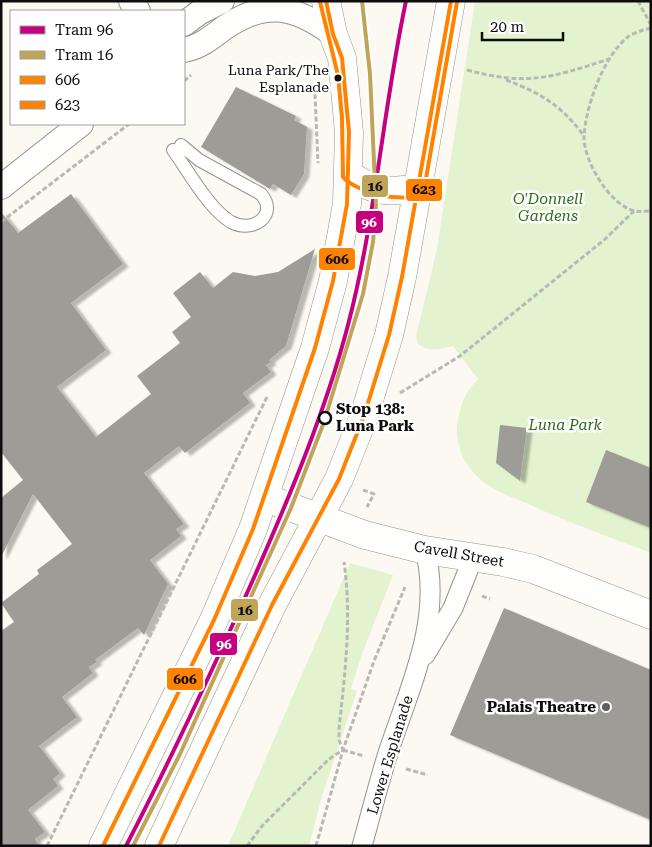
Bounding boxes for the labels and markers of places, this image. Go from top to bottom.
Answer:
place label: Luna Park/The Esplanade [228,62,329,95]
marker: Luna Park/The Esplanade [333,73,343,83]
place label: Stop 138: Luna Park [336,400,415,435]
marker: Stop 138: Luna Park [318,411,332,425]
place label: Palais Theatre [487,698,596,716]
marker: Palais Theatre [600,701,612,713]

